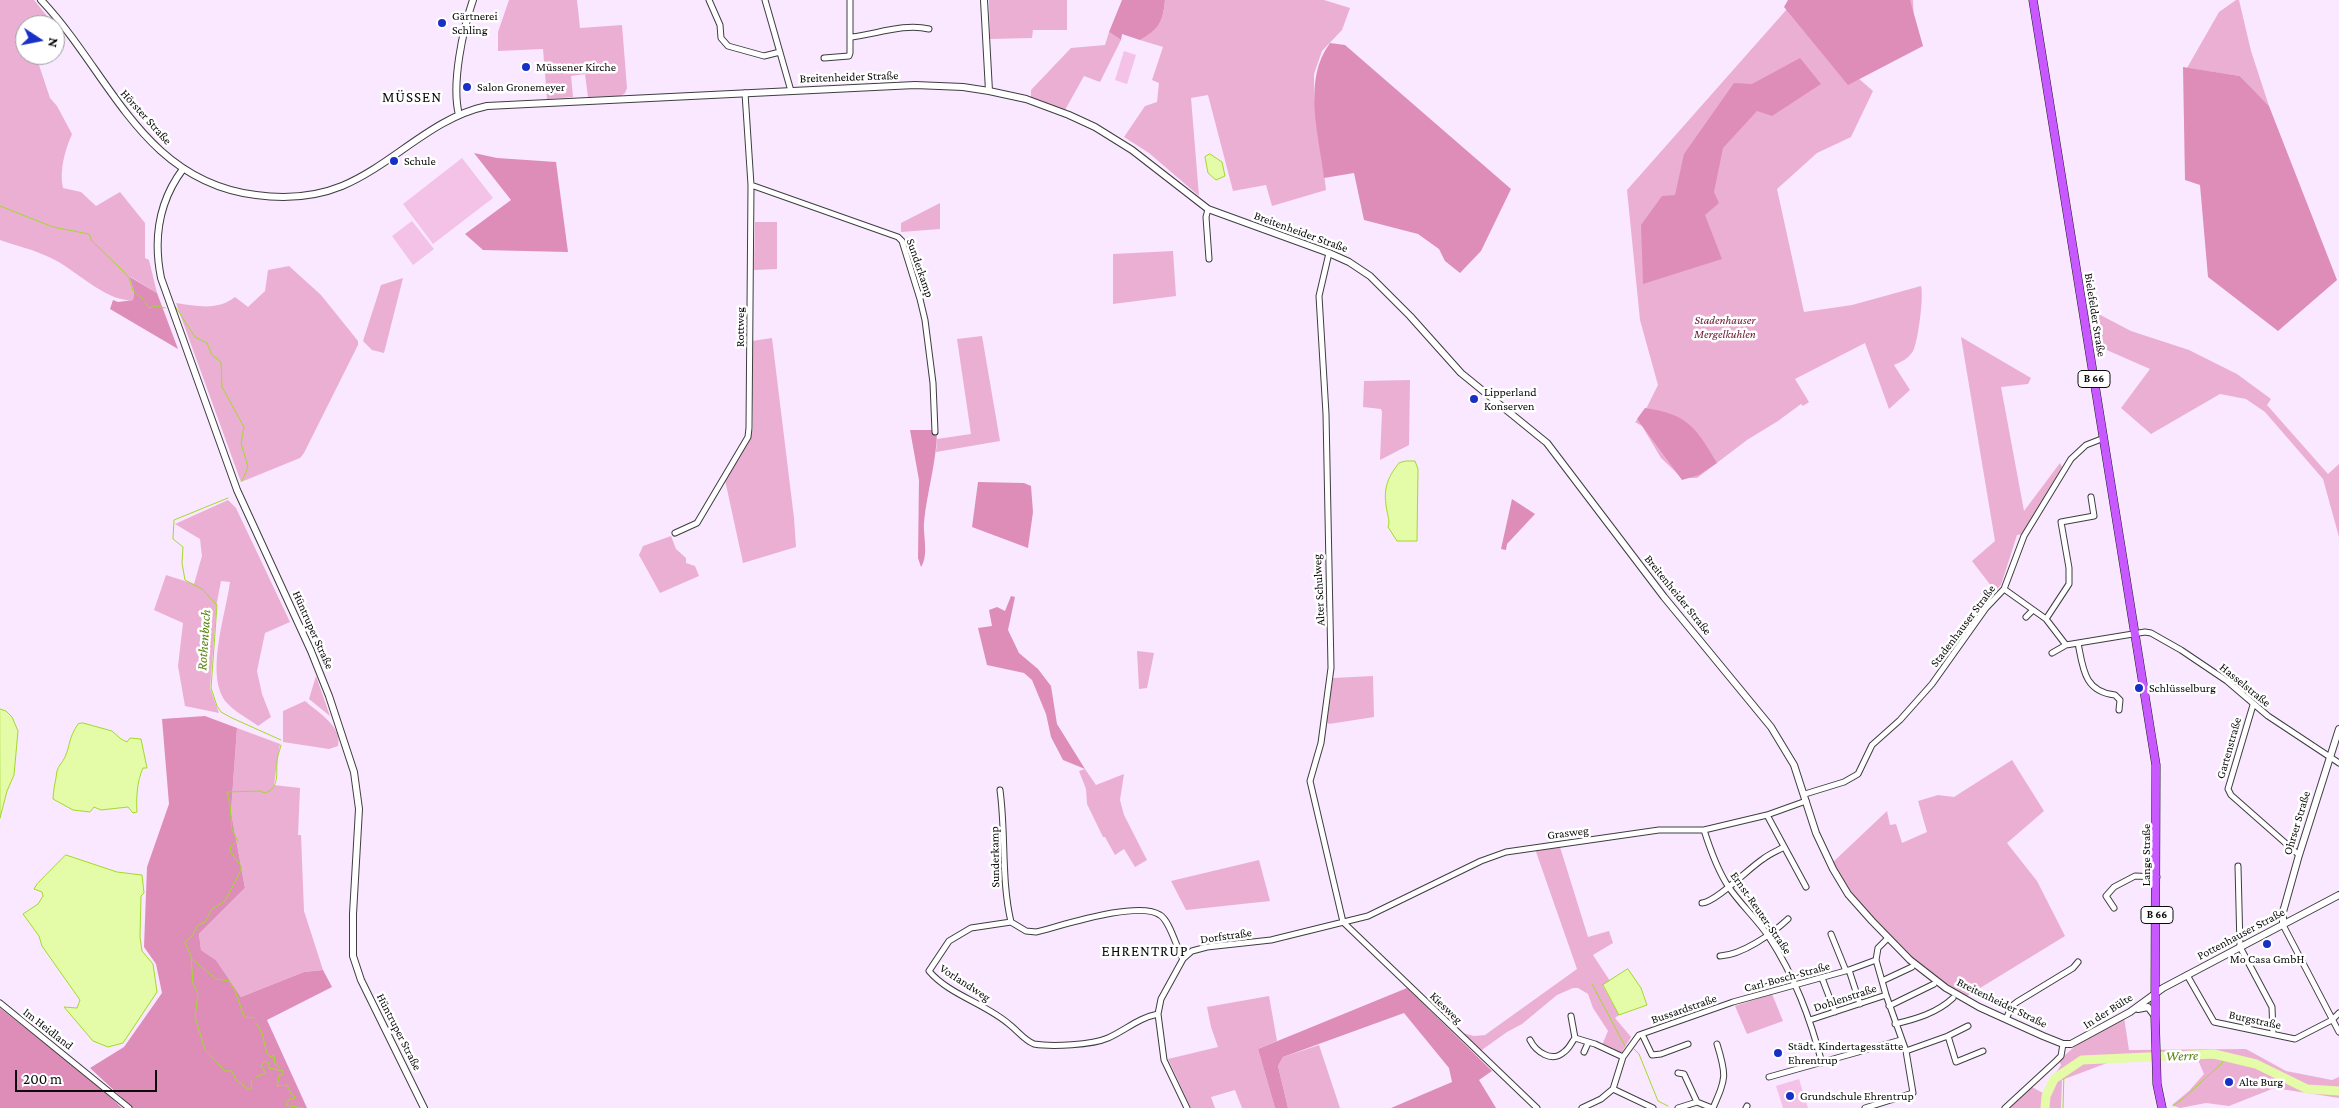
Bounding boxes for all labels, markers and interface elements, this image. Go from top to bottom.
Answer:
place label: Gärtnerei Schling [452,9,498,37]
north arrow [15,15,65,65]
marker: Gärtnerei Schling [436,17,448,29]
text: N [45,36,63,49]
place label: Müssener Kirche [536,60,616,74]
marker: Müssener Kirche [520,61,532,73]
street label: Breitenheider Straße [799,68,899,86]
place label: Salon Gronemeyer [477,80,565,94]
marker: Salon Gronemeyer [461,81,473,93]
street label: Hörster Straße [117,86,175,148]
district label: MÜSSEN [381,88,443,106]
place label: Schule [404,154,436,168]
marker: Schule [388,155,400,167]
street label: Breitenheider Straße [1252,208,1350,256]
street label: Sunderkamp [903,237,937,299]
street label: Bielefelder Straße [2081,272,2109,358]
street label: Rottweg [733,307,747,347]
park label: Stadenhauser Mergelkuhlen [1694,313,1756,341]
road number: B 66 [2078,370,2110,388]
place label: Lipperland Konserven [1484,385,1537,413]
marker: Lipperland Konserven [1468,393,1480,405]
street label: Breitenheider Straße [1641,552,1715,638]
street label: Alter Schulweg [1310,554,1328,626]
street label: Stadenhauser Straße [1927,582,1999,670]
street label: Hüntruper Straße [289,588,337,672]
water label: Rothenbach [193,609,215,671]
street label: Hasselstraße [2217,660,2273,710]
place label: Schlüsselburg [2149,681,2216,695]
marker: Schlüsselburg [2133,682,2145,694]
street label: Gartenstraße [2213,716,2245,780]
street label: Ohrser Straße [2280,789,2314,857]
street label: Grasweg [1546,823,1590,843]
street label: Lange Straße [2139,824,2153,886]
street label: Sunderkamp [987,826,1003,888]
street label: Ernst-Reuter-Straße [1727,869,1795,957]
street label: Pottenhauser Straße [2195,905,2287,963]
road number: B 66 [2141,906,2173,924]
street label: Dorfstraße [1199,925,1253,947]
marker: Mo Casa GmbH [2261,938,2273,950]
district label: EHRENTRUP [1100,942,1190,960]
place label: Mo Casa GmbH [2230,952,2304,966]
street label: Carl-Bosch-Straße [1742,959,1832,995]
street label: Vorlandweg [937,961,993,1005]
street label: Breitenheider Straße [1954,975,2050,1031]
street label: Dohlenstraße [1812,981,1878,1015]
street label: Kiesweg [1427,989,1465,1027]
street label: In der Bülte [2081,990,2135,1032]
street label: Hüntruper Straße [373,991,425,1073]
street label: Bussardstraße [1649,991,1719,1027]
street label: Im Heidland [20,1005,76,1053]
street label: Burgstraße [2228,1007,2282,1033]
place label: Städt. Kindertagesstätte Ehrentrup [1788,1039,1903,1067]
marker: Städt. Kindertagesstätte Ehrentrup [1772,1047,1784,1059]
water label: Werre [2166,1047,2198,1065]
scale bar [18,1060,160,1092]
text: 200 m [23,1071,62,1087]
place label: Alte Burg [2239,1075,2283,1089]
marker: Alte Burg [2223,1076,2235,1088]
place label: Grundschule Ehrentrup [1800,1089,1914,1103]
marker: Grundschule Ehrentrup [1784,1090,1796,1102]

